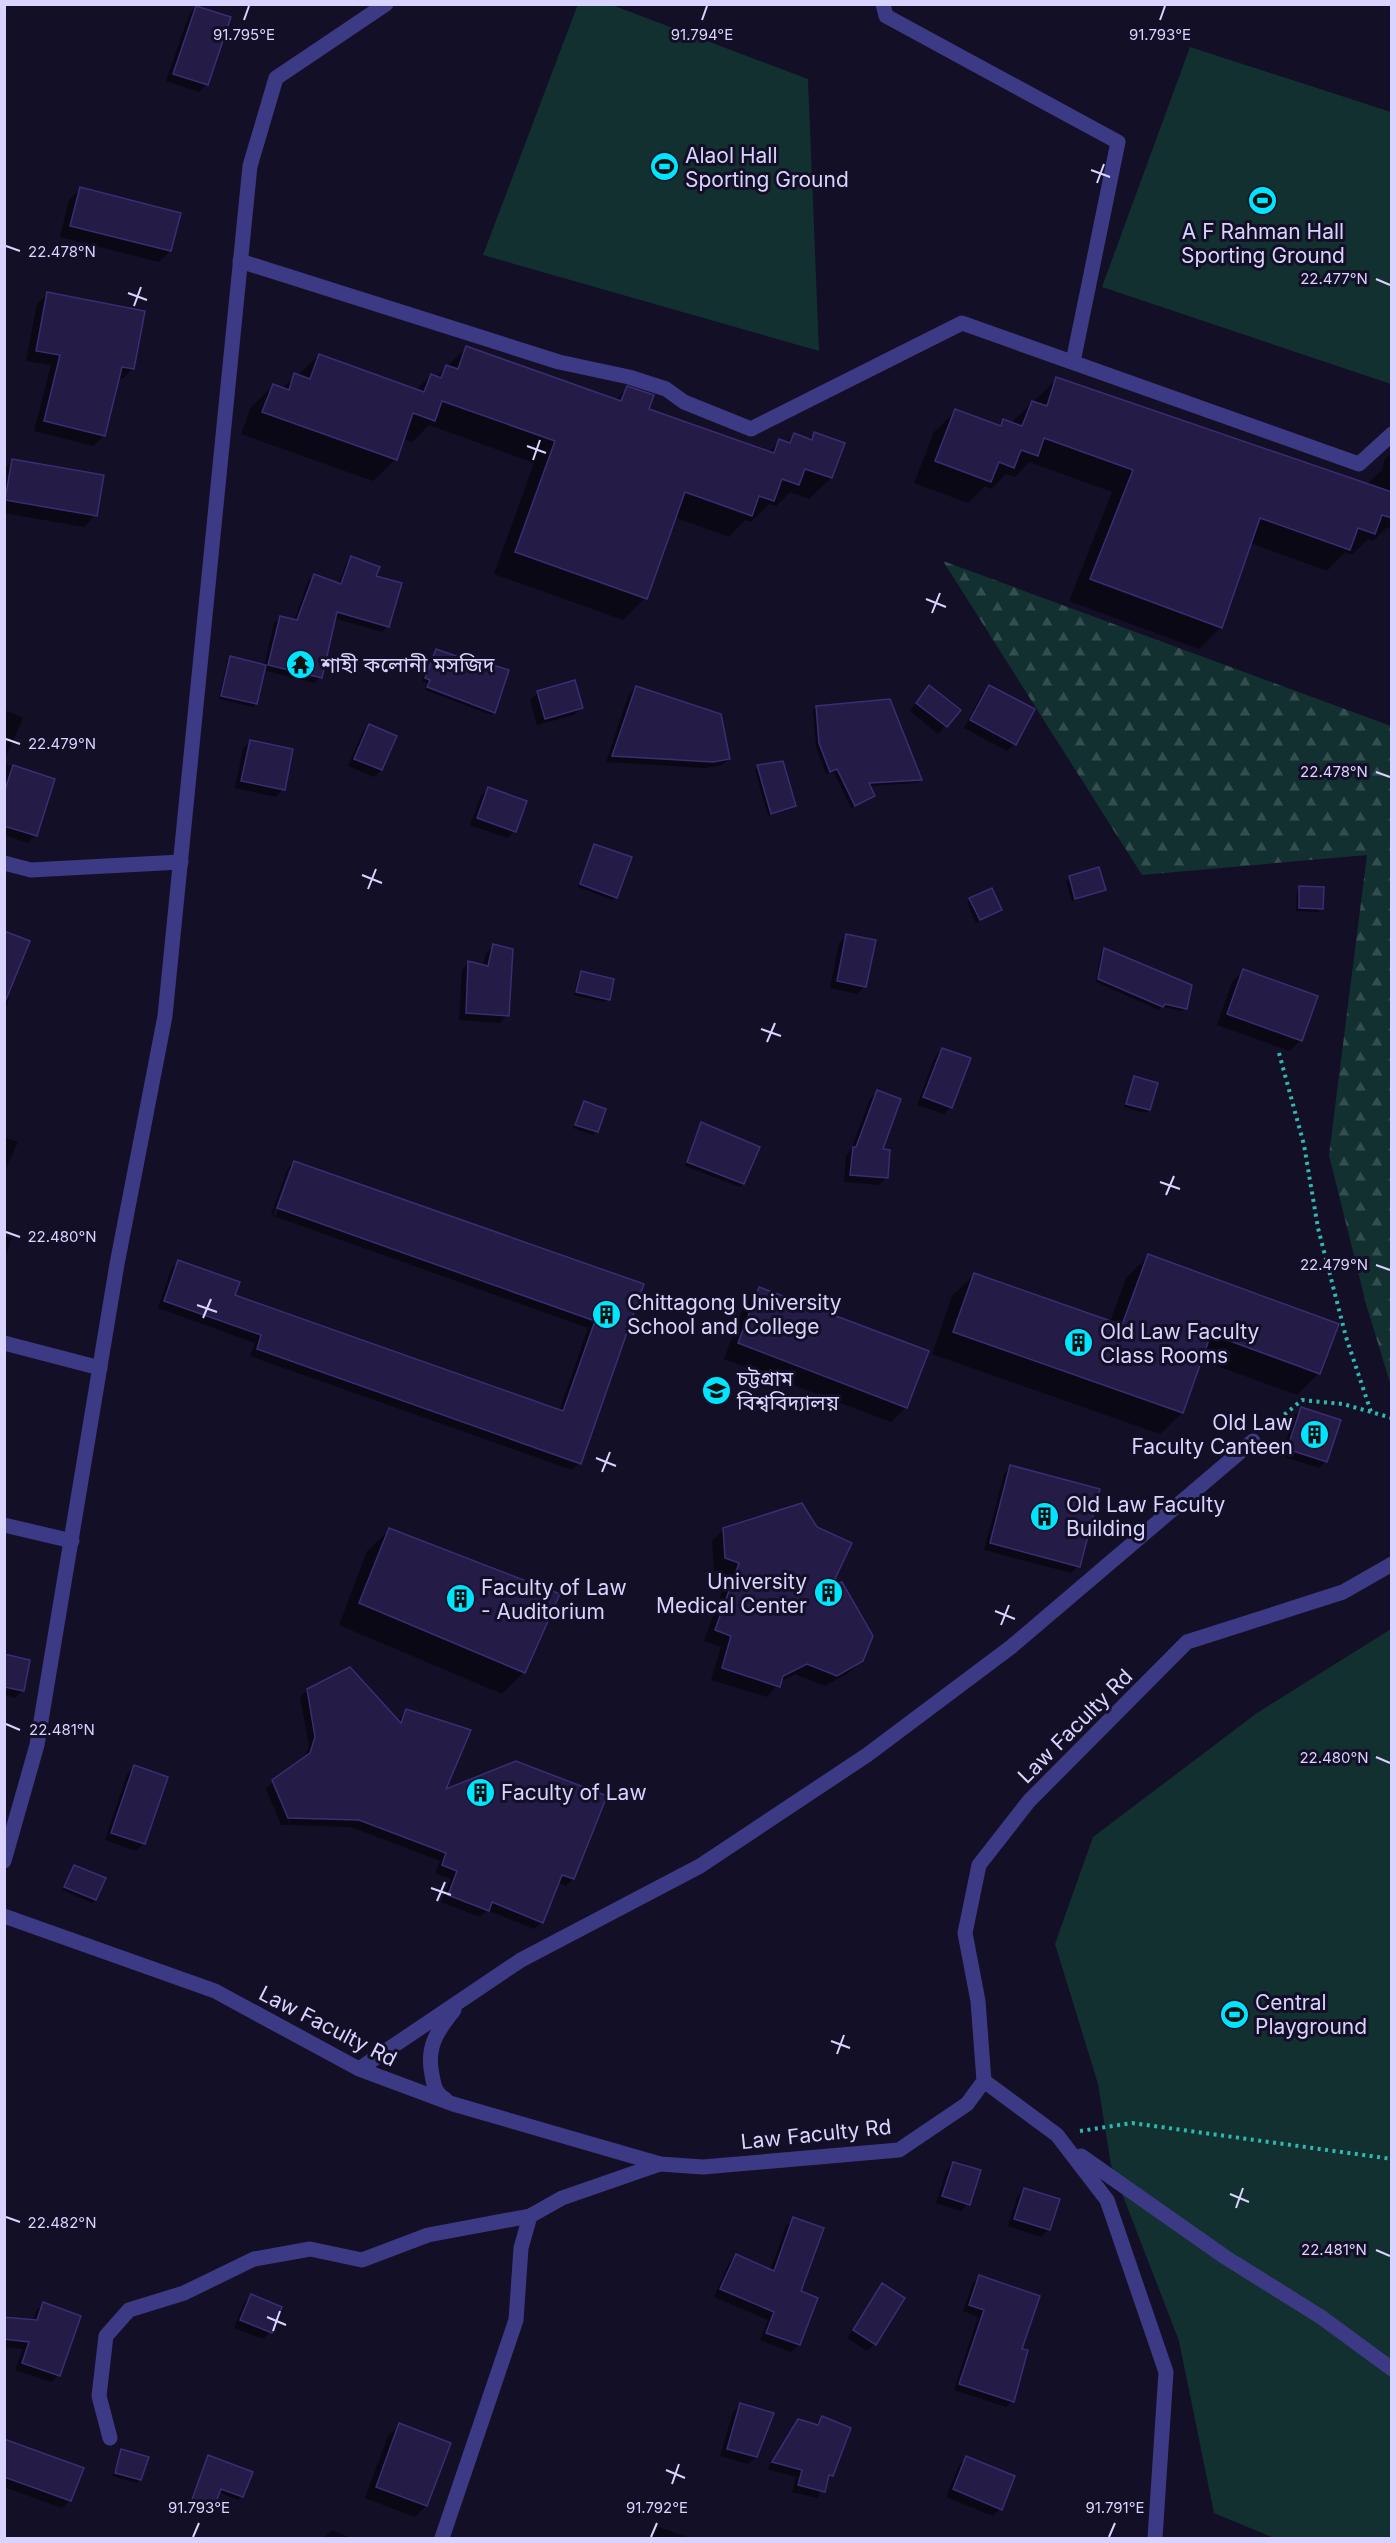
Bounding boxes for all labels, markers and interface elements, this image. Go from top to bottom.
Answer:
text: 91.795°E [213,25,275,44]
text: 91.794°E [671,25,733,44]
text: 91.793°E [1129,25,1191,44]
place label: Alaol Hall Sporting Ground [685,143,849,192]
sports icon: Alaol Hall Sporting Ground [648,151,680,183]
sports icon: A F Rahman Hall Sporting Ground [1247,184,1279,216]
place label: A F Rahman Hall Sporting Ground [1181,219,1345,268]
text: 22.478°N [28,242,96,261]
text: 22.477°N [1300,269,1368,288]
temple icon: শাহী কলোনী মসজিদ [284,648,316,680]
place label: শাহী কলোনী মসজিদ [320,652,495,677]
text: 22.479°N [28,734,96,753]
text: 22.478°N [1300,762,1368,781]
text: 22.480°N [27,1227,97,1246]
text: 22.479°N [1300,1255,1368,1274]
place label: Chittagong University School and College [627,1290,842,1339]
building icon: Chittagong University School and College [590,1298,622,1330]
place label: Old Law Faculty Class Rooms [1100,1319,1259,1368]
building icon: Old Law Faculty Class Rooms [1063,1327,1095,1359]
place label: চট্টগ্রাম বিশ্ববিদ্যালয় [736,1366,840,1415]
school or university icon: চট্টগ্রাম বিশ্ববিদ্যালয় [700,1374,732,1406]
place label: Old Law Faculty Canteen [1131,1410,1293,1459]
building icon: Old Law Faculty Canteen [1298,1418,1330,1450]
place label: Old Law Faculty Building [1066,1492,1225,1541]
building icon: Old Law Faculty Building [1029,1500,1061,1532]
place label: University Medical Center [656,1569,807,1618]
place label: Faculty of Law - Auditorium [481,1575,627,1624]
building icon: University Medical Center [812,1577,844,1609]
building icon: Faculty of Law - Auditorium [444,1583,476,1615]
street label: Law Faculty Rd [1013,1664,1137,1788]
text: 22.481°N [29,1720,95,1739]
text: 22.480°N [1299,1748,1369,1767]
building icon: Faculty of Law [464,1776,496,1808]
place label: Faculty of Law [501,1780,647,1805]
street label: Law Faculty Rd [255,1981,401,2071]
place label: Central Playground [1255,1990,1367,2039]
sports icon: Central Playground [1218,1998,1250,2030]
street label: Law Faculty Rd [739,2114,893,2154]
text: 22.482°N [28,2213,96,2232]
text: 22.481°N [1301,2240,1367,2259]
text: 91.793°E [168,2498,230,2517]
text: 91.792°E [626,2498,688,2517]
text: 91.791°E [1085,2498,1145,2517]

